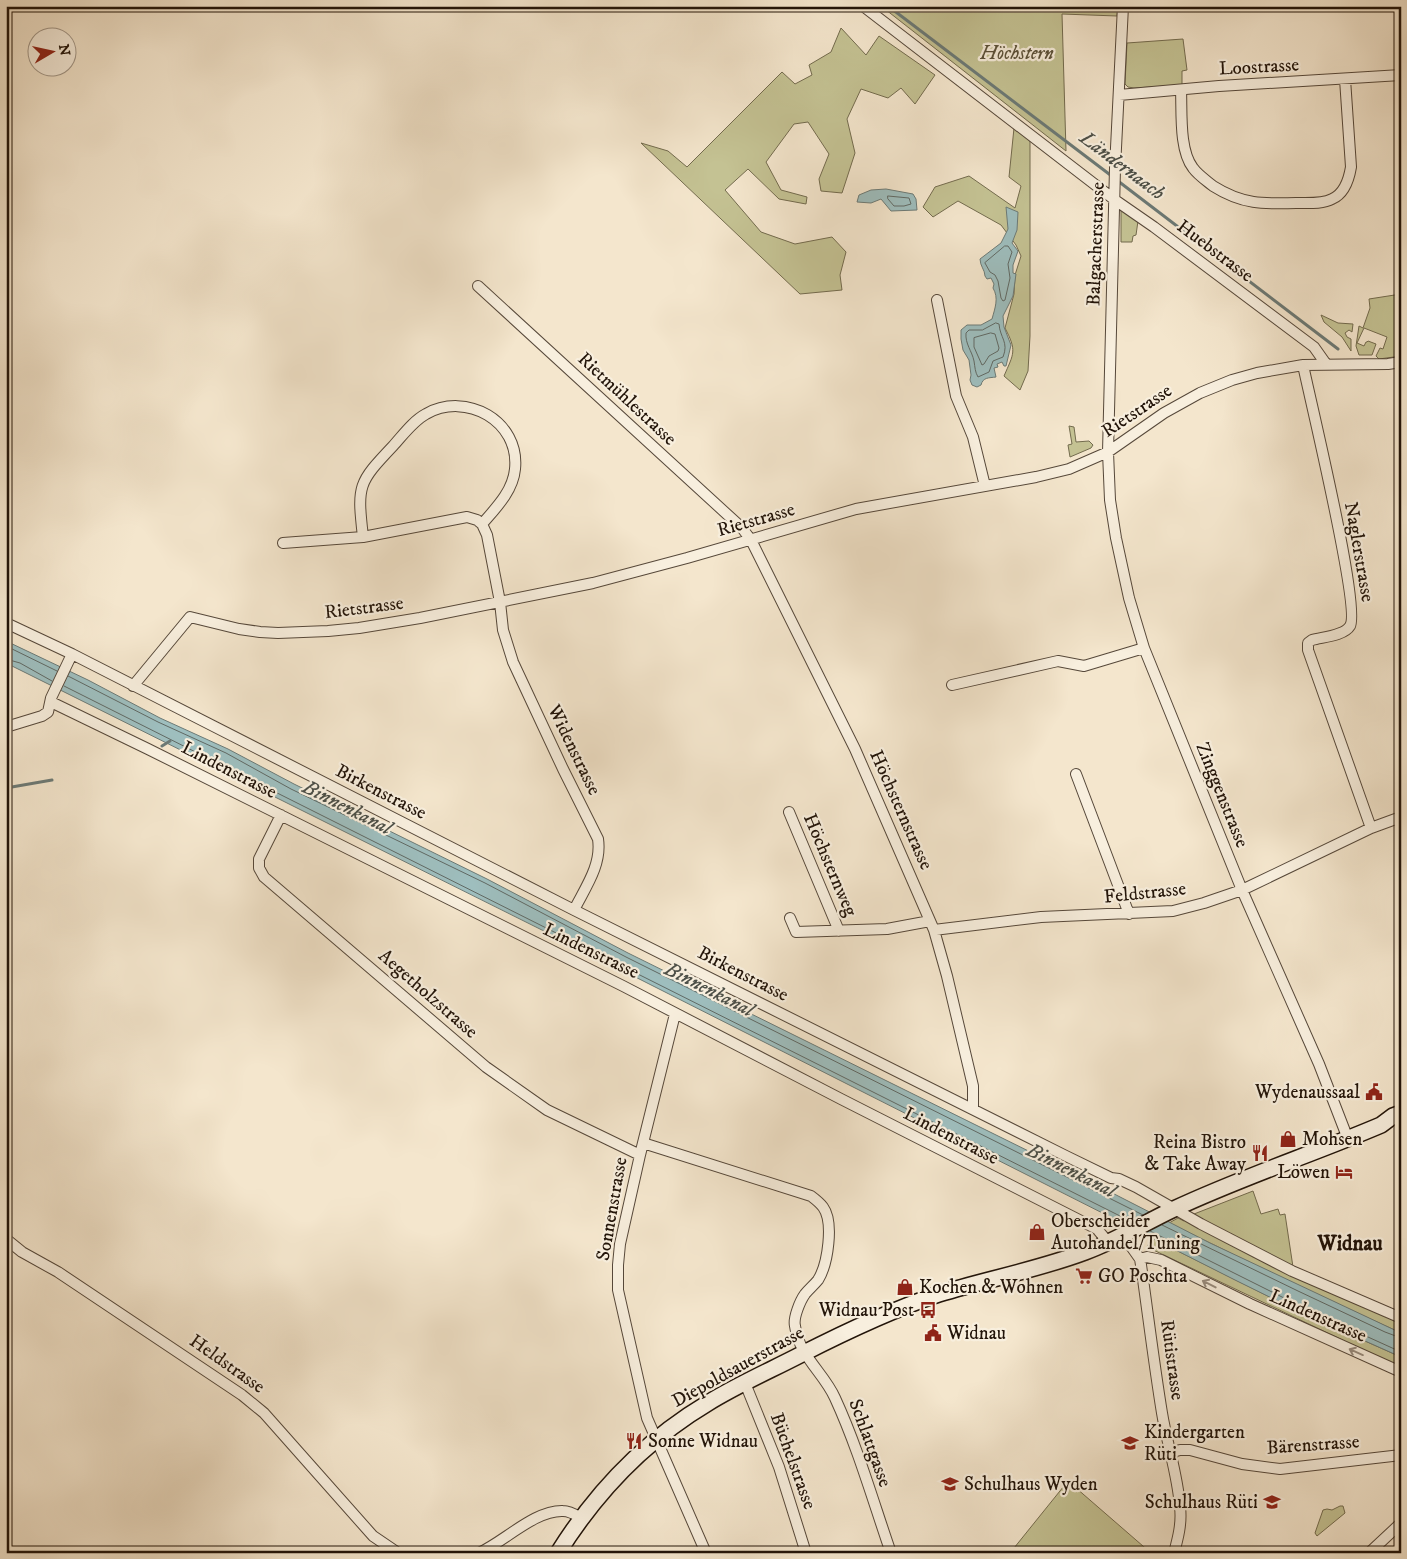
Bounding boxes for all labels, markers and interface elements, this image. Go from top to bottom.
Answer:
north arrow [28,28,78,78]
park label: Höchstern [979,42,1054,65]
text: N [54,43,74,58]
street label: Loostrasse [1218,53,1300,81]
water label: Ländernaach [1074,125,1169,206]
street label: Balgacherstrasse [1082,181,1110,307]
street label: Huebstrasse [1172,215,1258,287]
street label: Rietmühlestrasse [573,347,681,451]
street label: Rietstrasse [1098,379,1177,443]
street label: Rietstrasse [715,498,798,542]
street label: Naglerstrasse [1339,500,1379,604]
street label: Rietstrasse [323,592,405,624]
street label: Widenstrasse [542,700,606,799]
street label: Lindenstrasse [178,736,281,804]
street label: Zinggenstrasse [1190,739,1254,851]
street label: Höchsternstrasse [864,747,938,873]
street label: Birkenstrasse [332,759,430,825]
water label: Binnenkanal [297,774,397,842]
street label: Höchsternweg [798,810,862,921]
street label: Feldstrasse [1103,877,1187,909]
street label: Lindenstrasse [539,918,643,984]
street label: Birkenstrasse [694,941,792,1007]
street label: Aegetholzstrasse [374,945,483,1044]
water label: Binnenkanal [659,956,759,1024]
place label: Wydenaussaal [1254,1081,1360,1104]
public building icon: Wydenaussaal [1364,1082,1384,1102]
street label: Lindenstrasse [900,1102,1003,1170]
place label: Mohsen [1302,1128,1362,1151]
shop icon: Mohsen [1278,1129,1298,1149]
place label: Reina Bistro & Take Away [1144,1131,1247,1176]
water label: Binnenkanal [1021,1137,1121,1205]
restaurant icon: Reina Bistro & Take Away [1250,1143,1270,1163]
street label: Sonnenstrasse [592,1155,632,1263]
place label: Löwen [1277,1161,1330,1184]
hotel icon: Löwen [1334,1162,1354,1182]
place label: Oberscheider Autohandel/Tuning [1051,1210,1201,1255]
shop icon: Oberscheider Autohandel/Tuning [1027,1222,1047,1242]
district label: Widnau [1316,1231,1383,1257]
place label: GO Poschta [1098,1265,1187,1288]
supermarket icon: GO Poschta [1074,1266,1094,1286]
place label: Kochen & Wohnen [919,1276,1063,1299]
shop icon: Kochen & Wohnen [895,1277,915,1297]
one-way arrow [1202,1279,1217,1288]
street label: Lindenstrasse [1266,1284,1370,1348]
place label: Widnau Post [818,1299,914,1322]
bus stop icon: Widnau Post [918,1300,938,1320]
street label: Rütistrasse [1155,1318,1189,1402]
street label: Diepoldsauerstrasse [668,1321,808,1413]
place label: Widnau [946,1322,1006,1345]
public building icon: Widnau [923,1323,943,1343]
street label: Heldstrasse [185,1330,269,1398]
one-way arrow [1349,1347,1364,1357]
street label: Schlattgasse [843,1396,897,1490]
street label: Büchelstrasse [765,1410,821,1513]
place label: Kindergarten Rüti [1144,1421,1245,1466]
place label: Sonne Widnau [648,1430,758,1453]
street label: Bärenstrasse [1266,1430,1360,1460]
restaurant icon: Sonne Widnau [624,1431,644,1451]
school or university icon: Kindergarten Rüti [1120,1433,1140,1453]
place label: Schulhaus Wyden [964,1473,1098,1496]
school or university icon: Schulhaus Wyden [940,1474,960,1494]
place label: Schulhaus Rüti [1145,1491,1258,1514]
school or university icon: Schulhaus Rüti [1262,1492,1282,1512]

